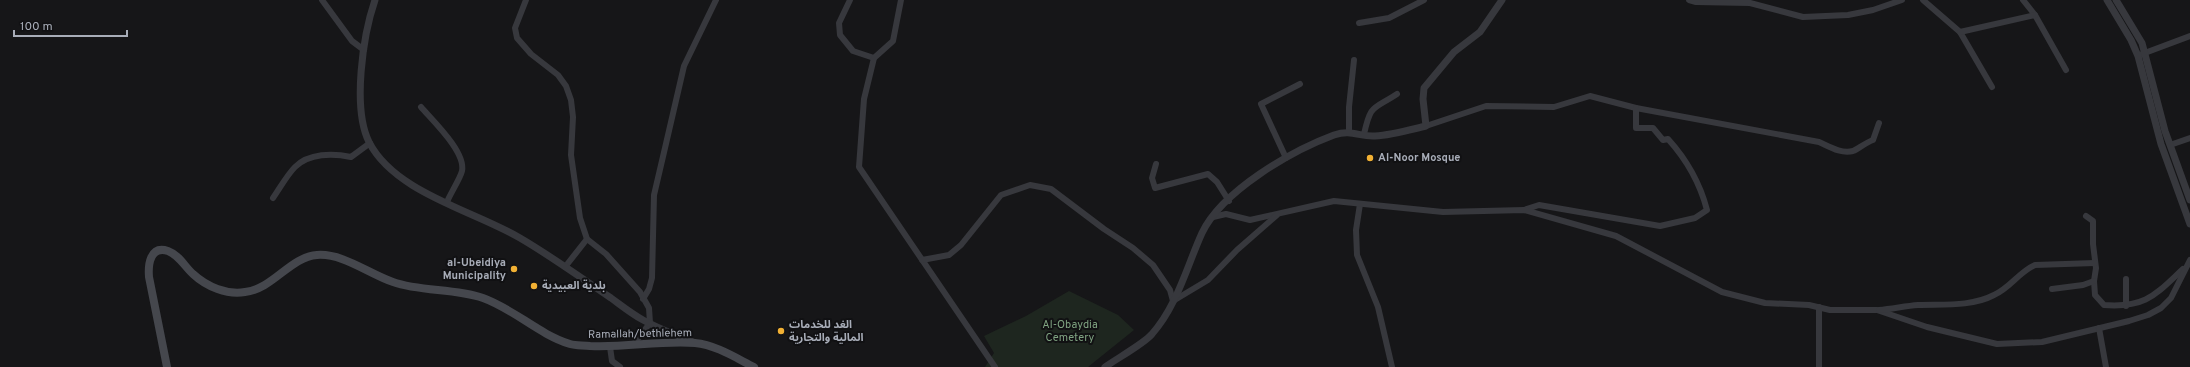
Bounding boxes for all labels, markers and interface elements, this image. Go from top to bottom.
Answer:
scale bar [14,12,127,38]
text: 100 m [20,19,53,35]
place label: Al-Noor Mosque [1378,151,1460,165]
marker: Al-Noor Mosque [1365,153,1375,163]
place label: al-Ubeidiya Municipality [443,256,506,283]
marker: al-Ubeidiya Municipality [509,264,519,274]
place label: بلدية العبيدية [542,279,606,293]
marker: بلدية العبيدية [529,281,539,291]
place label: الغد للخدمات المالية والتجارية [789,318,863,345]
park label: Al-Obaydia Cemetery [1042,318,1098,345]
street label: Ramallah/bethlehem [588,326,692,342]
marker: الغد للخدمات المالية والتجارية [776,326,786,336]

